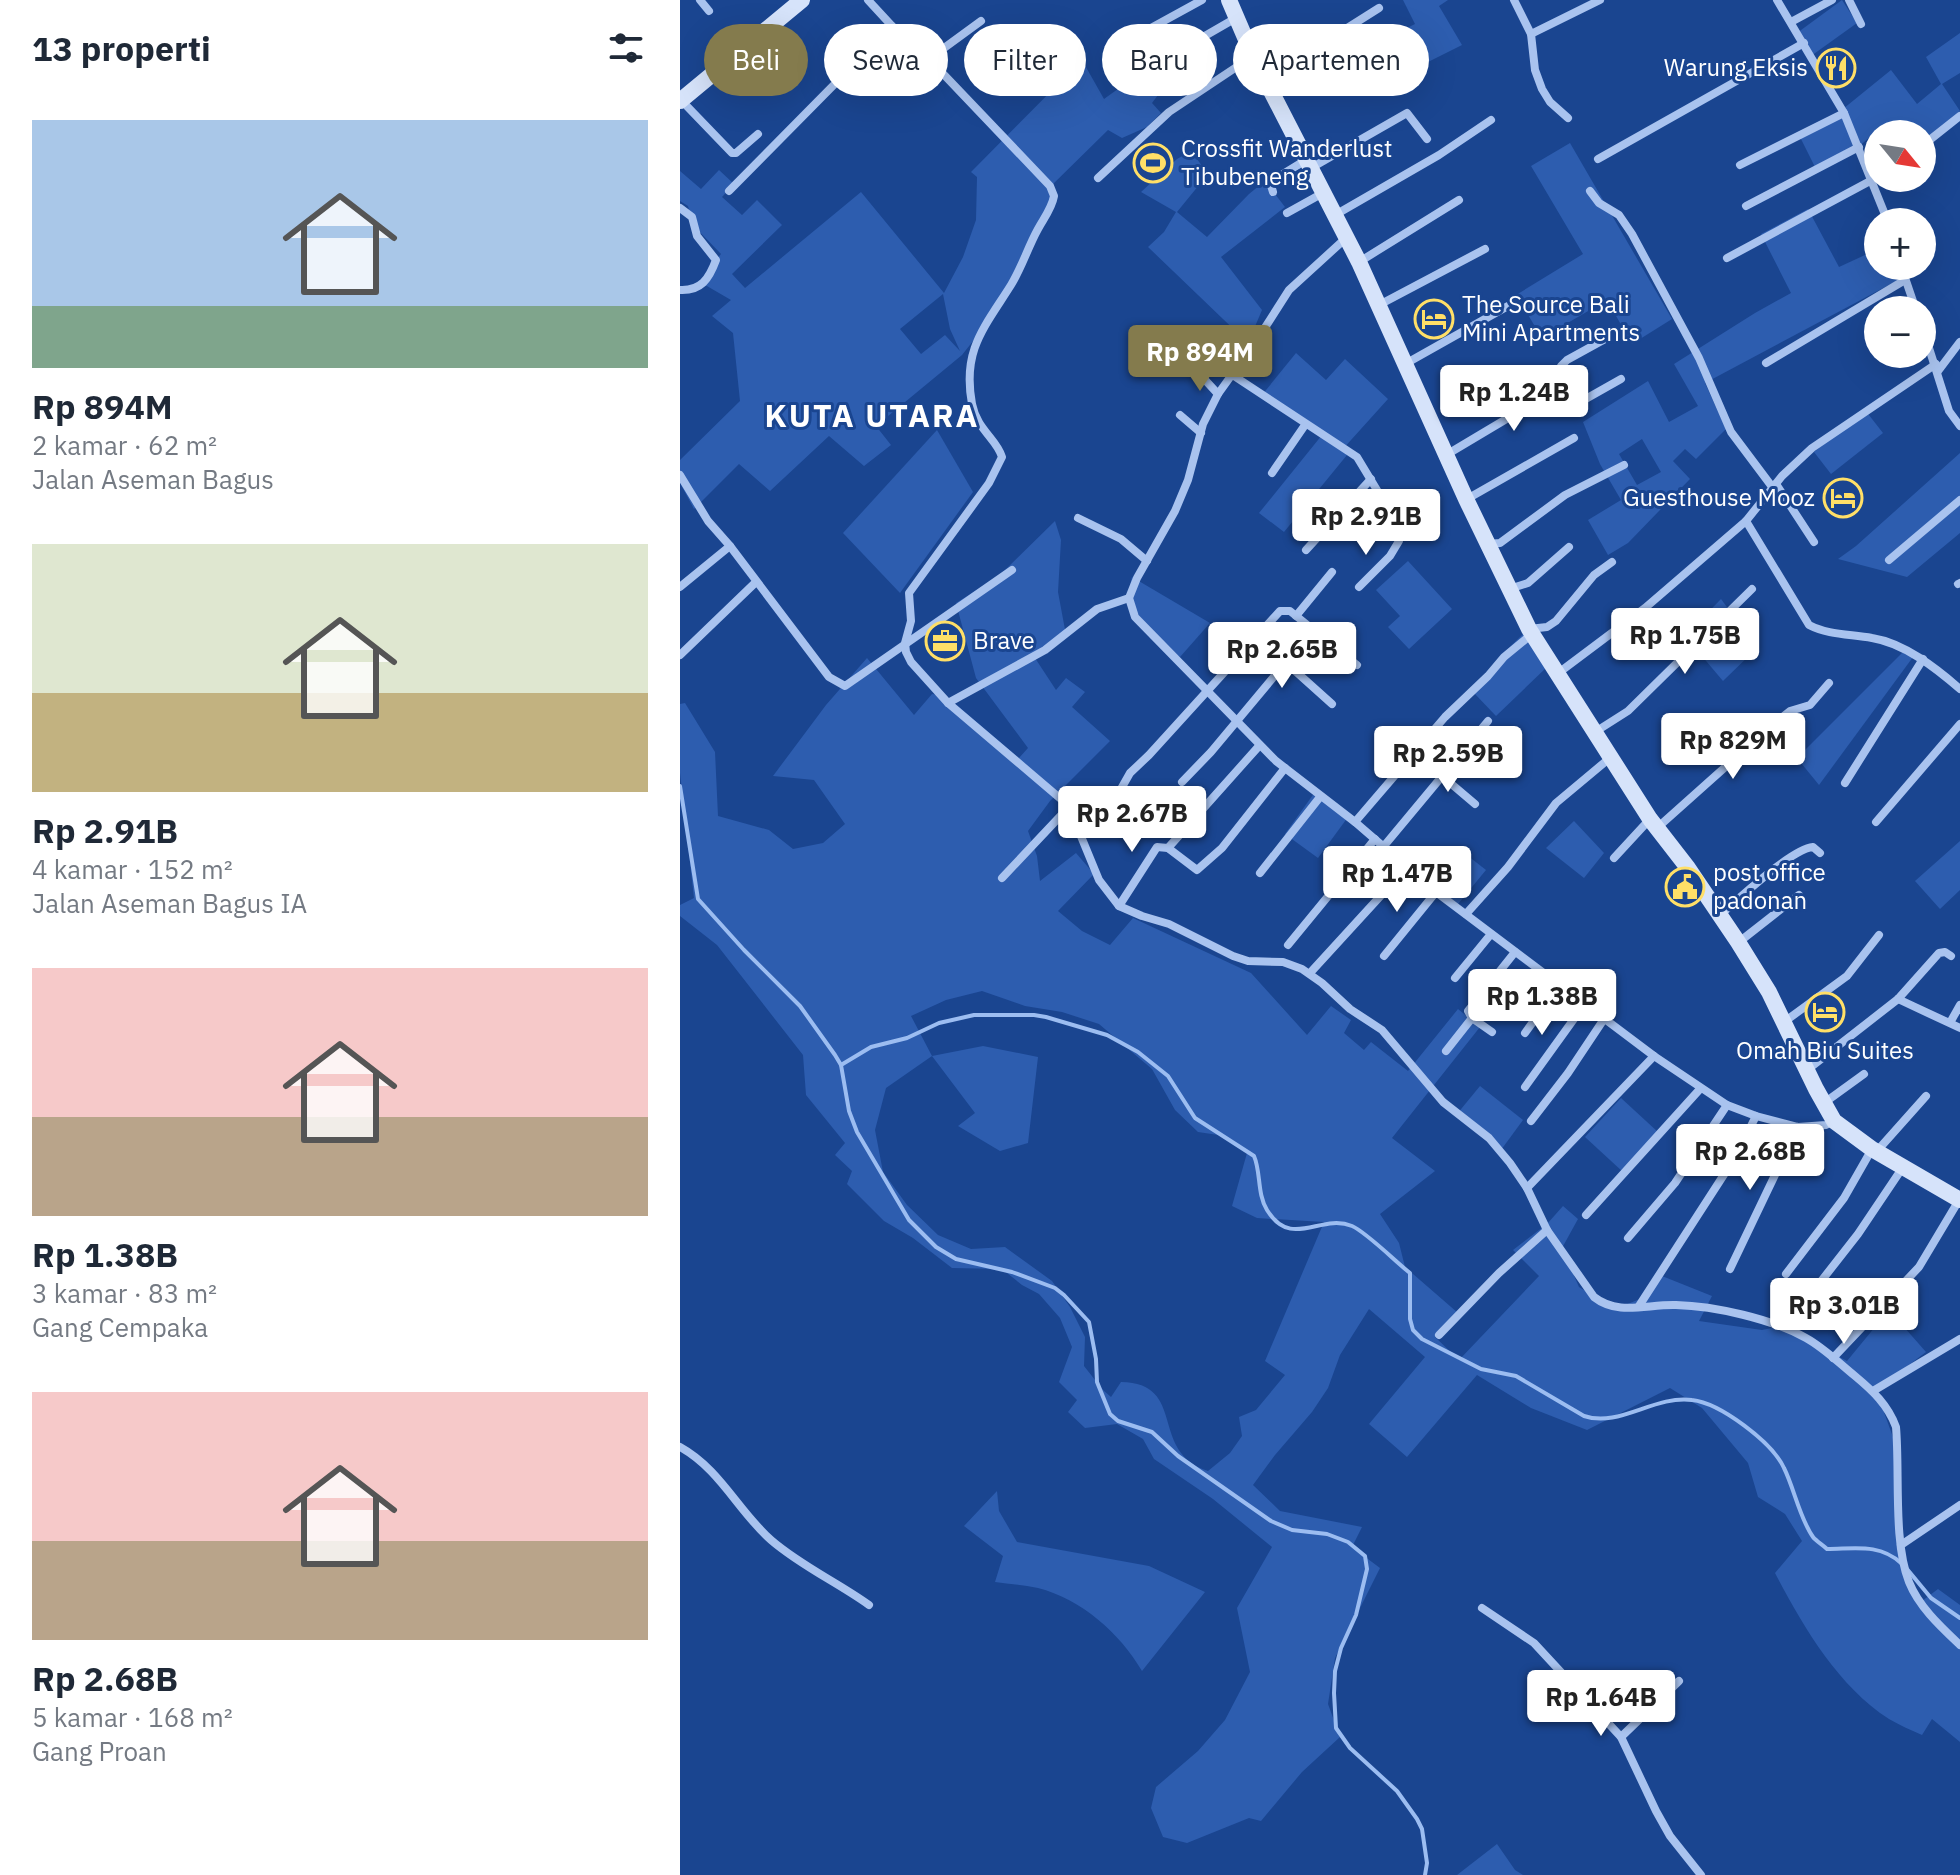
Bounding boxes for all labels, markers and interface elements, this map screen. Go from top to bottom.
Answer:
chip: Beli [704,24,808,96]
chip: Sewa [824,24,948,96]
chip: Filter [964,24,1086,96]
chip: Baru [1102,24,1217,96]
chip: Apartemen [1233,24,1429,96]
text: 13 properti [32,26,211,70]
icon: filters [604,26,648,70]
restaurant icon: Warung Eksis [1815,47,1857,89]
place label: Warung Eksis [1664,51,1808,83]
north arrow [1864,120,1936,192]
map controls [1864,120,1936,368]
place label: Crossfit Wanderlust Tibubeneng [1181,132,1392,192]
sports icon: Crossfit Wanderlust Tibubeneng [1132,142,1174,184]
icon: home [268,172,412,316]
button: + [1864,208,1936,280]
place label: The Source Bali Mini Apartments [1462,288,1640,348]
button: − [1864,296,1936,368]
hotel icon: The Source Bali Mini Apartments [1413,298,1455,340]
pin: Rp 894M [1126,325,1274,393]
text: Rp 894M [1146,334,1254,368]
pin: Rp 1.24B [1431,365,1597,433]
text: Rp 1.24B [1458,374,1570,408]
text: Rp 894M [32,384,173,428]
district label: KUTA UTARA [765,394,979,436]
text: 2 kamar · 62 m² [32,428,217,462]
text: Jalan Aseman Bagus [32,462,274,496]
hotel icon: Guesthouse Mooz [1822,477,1864,519]
place label: Guesthouse Mooz [1623,481,1815,513]
pin: Rp 2.91B [1283,489,1449,557]
text: Rp 2.91B [1310,498,1422,532]
icon: home [268,596,412,740]
pin: Rp 1.75B [1602,608,1768,676]
text: Rp 1.75B [1629,617,1741,651]
office icon: Brave [924,620,966,662]
pin: Rp 2.65B [1199,622,1365,690]
place label: Brave [973,624,1035,656]
text: Rp 2.65B [1226,631,1338,665]
pin: Rp 829M [1659,713,1807,781]
text: Rp 829M [1679,722,1787,756]
pin: Rp 2.59B [1365,726,1531,794]
text: Rp 2.59B [1392,735,1504,769]
pin: Rp 2.67B [1049,786,1215,854]
text: Rp 2.67B [1076,795,1188,829]
text: Rp 2.91B [32,808,178,852]
pin: Rp 1.47B [1314,846,1480,914]
text: 4 kamar · 152 m² [32,852,233,886]
text: Rp 1.47B [1341,855,1453,889]
place label: post office padonan [1713,856,1826,916]
public building icon: post office padonan [1664,866,1706,908]
text: Jalan Aseman Bagus IA [32,886,307,920]
pin: Rp 1.38B [1459,969,1625,1037]
text: Rp 1.38B [1486,978,1598,1012]
hotel icon: Omah Biu Suites [1804,991,1846,1033]
icon: home [268,1020,412,1164]
place label: Omah Biu Suites [1736,1034,1914,1066]
pin: Rp 2.68B [1667,1124,1833,1192]
text: Rp 2.68B [1694,1133,1806,1167]
text: Rp 1.38B [32,1232,178,1276]
text: 3 kamar · 83 m² [32,1276,217,1310]
pin: Rp 3.01B [1761,1278,1927,1346]
text: Rp 3.01B [1788,1287,1900,1321]
text: Gang Cempaka [32,1310,208,1344]
icon: home [268,1444,412,1588]
text: Rp 2.68B [32,1656,178,1700]
pin: Rp 1.64B [1518,1670,1684,1738]
text: Rp 1.64B [1545,1679,1657,1713]
text: 5 kamar · 168 m² [32,1700,233,1734]
text: Gang Proan [32,1734,167,1768]

